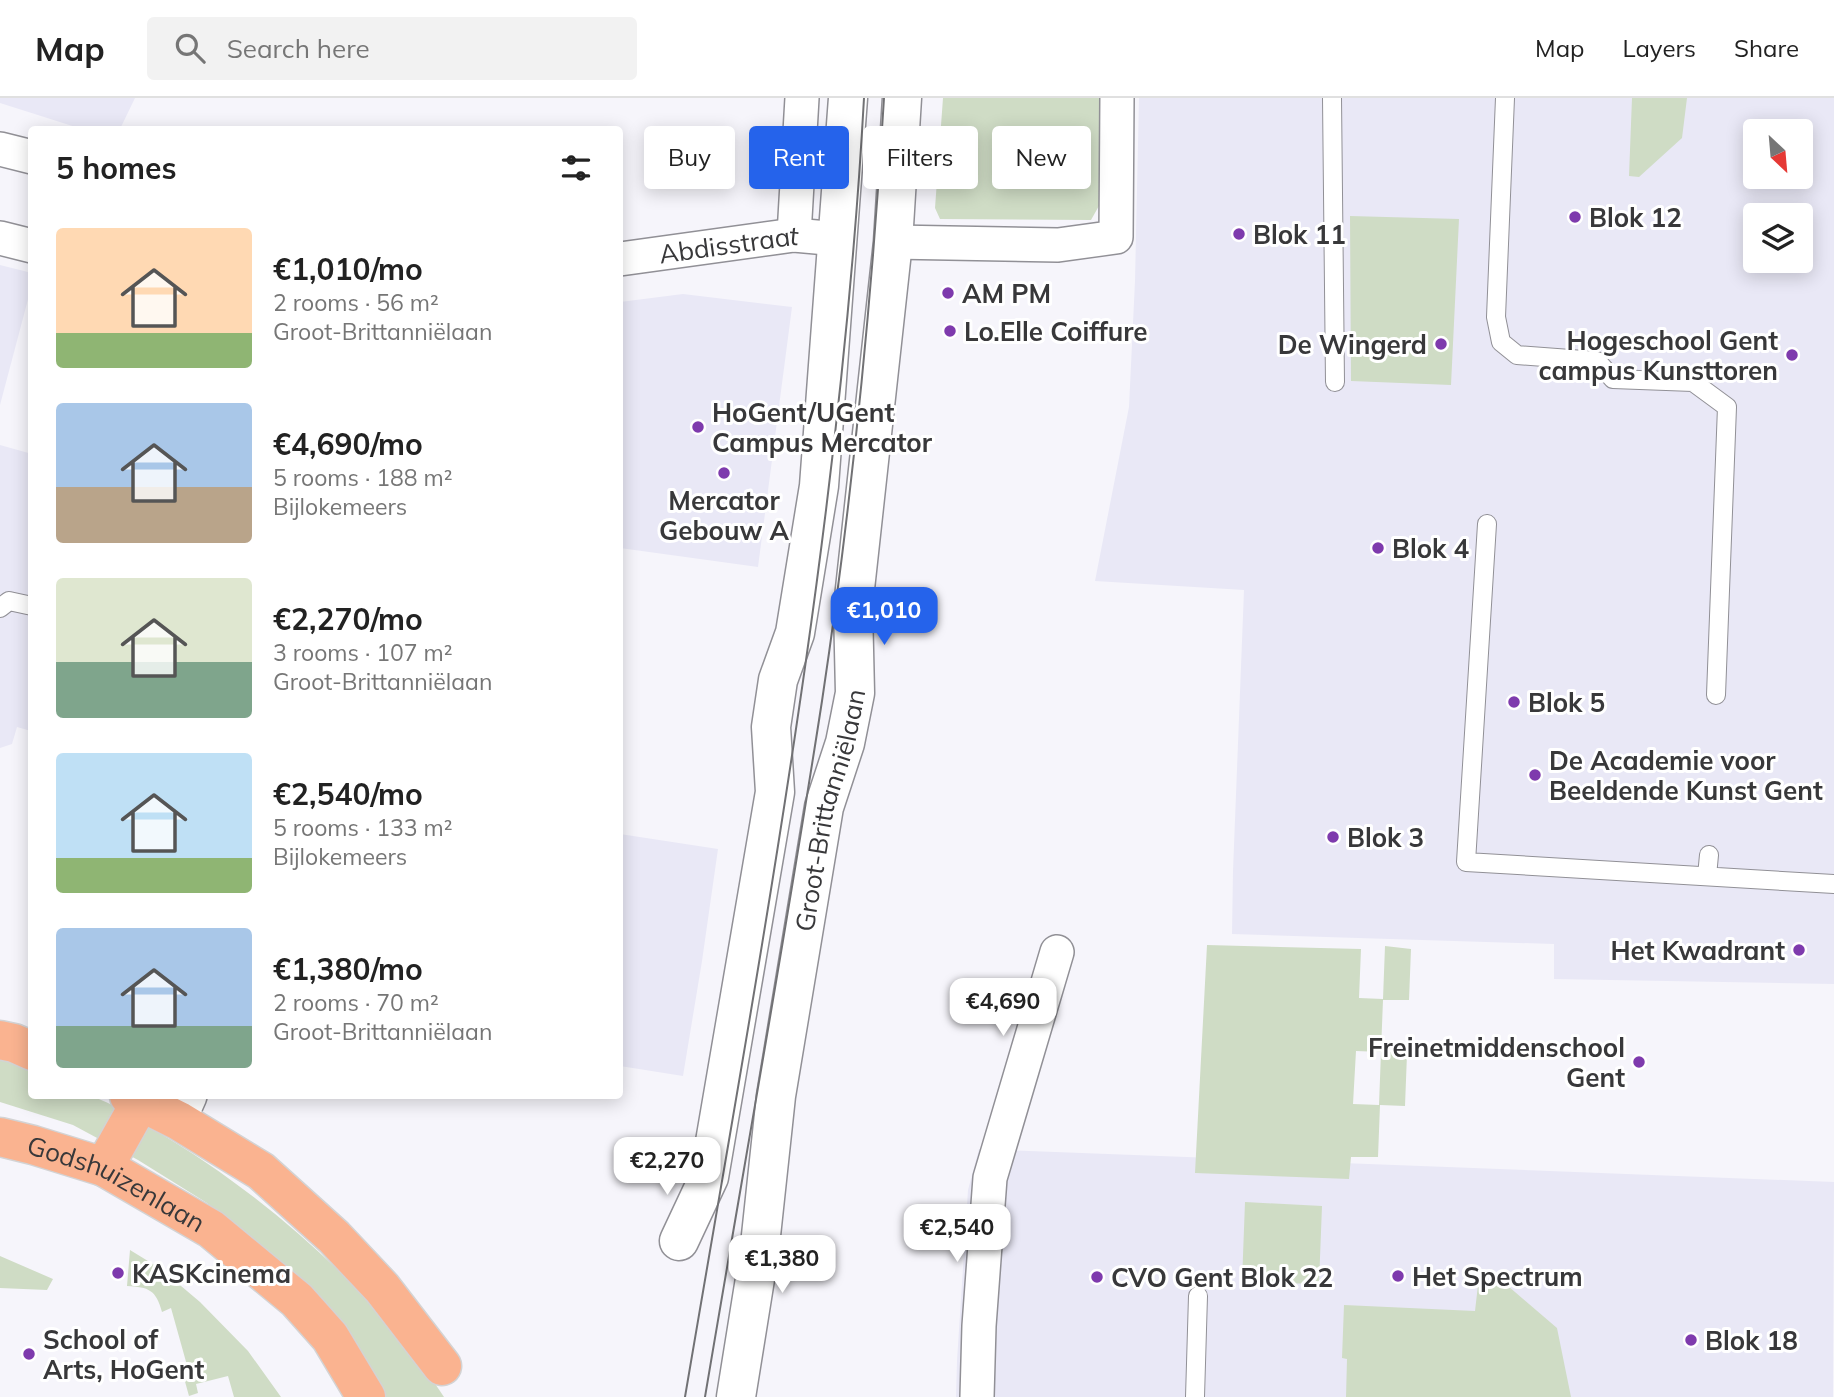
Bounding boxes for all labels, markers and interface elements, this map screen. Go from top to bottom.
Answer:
search box [147,17,637,80]
text: Map [35,28,105,69]
icon: search [171,29,209,67]
text: Search here [227,32,370,65]
text: Map [1535,33,1584,63]
text: Layers [1622,33,1696,63]
text: Share [1734,33,1799,63]
north arrow [1743,119,1813,189]
map controls [1743,119,1813,273]
chip: Buy [644,126,735,189]
chip: Rent [749,126,849,189]
chip: Filters [863,126,978,189]
chip: New [992,126,1091,189]
text: 5 homes [56,149,177,187]
icon: filters [557,149,595,187]
place label: Blok 12 [1589,201,1682,234]
button: layers [1743,203,1813,273]
marker: Blok 12 [1567,209,1583,225]
street label: Abdisstraat [657,218,800,270]
place label: Blok 11 [1253,218,1346,251]
marker: Blok 11 [1231,226,1247,242]
text: €1,010/mo [273,250,423,288]
icon: home [112,256,196,340]
place label: AM PM [962,277,1051,310]
marker: AM PM [940,285,956,301]
text: 2 rooms · 56 m² [273,288,439,317]
place label: Lo.Elle Coiffure [964,315,1148,348]
text: Groot-Brittanniëlaan [273,317,492,346]
marker: Lo.Elle Coiffure [942,323,958,339]
place label: Hogeschool Gent campus Kunsttoren [1538,324,1778,387]
place label: De Wingerd [1278,328,1427,361]
marker: De Wingerd [1433,336,1449,352]
marker: Hogeschool Gent campus Kunsttoren [1784,347,1800,363]
place label: HoGent/UGent Campus Mercator [712,396,933,459]
marker: HoGent/UGent Campus Mercator [690,419,706,435]
text: €4,690/mo [273,425,423,463]
icon: home [112,431,196,515]
text: 5 rooms · 188 m² [273,463,453,492]
marker: Mercator Gebouw A [716,465,732,481]
place label: Mercator Gebouw A [659,484,790,547]
text: Bijlokemeers [273,492,407,521]
place label: Blok 4 [1392,532,1470,565]
marker: Blok 4 [1370,540,1386,556]
pin: €1,010 [827,588,941,647]
text: €1,010 [847,595,921,624]
text: €2,270/mo [273,600,423,638]
icon: home [112,606,196,690]
text: 3 rooms · 107 m² [273,638,453,667]
text: Groot-Brittanniëlaan [273,667,492,696]
street label: Groot-Brittanniëlaan [787,686,872,934]
place label: Blok 5 [1528,686,1605,719]
marker: Blok 5 [1506,694,1522,710]
place label: De Academie voor Beeldende Kunst Gent [1549,744,1823,807]
marker: De Academie voor Beeldende Kunst Gent [1527,767,1543,783]
text: €2,540/mo [273,775,423,813]
icon: home [112,781,196,865]
text: 5 rooms · 133 m² [273,813,453,842]
place label: Blok 3 [1347,821,1424,854]
marker: Blok 3 [1325,829,1341,845]
text: Bijlokemeers [273,842,407,871]
place label: Het Kwadrant [1610,934,1785,967]
marker: Het Kwadrant [1791,942,1807,958]
text: €1,380/mo [273,950,423,988]
icon: home [112,956,196,1040]
pin: €4,690 [946,978,1060,1038]
text: €4,690 [966,986,1040,1015]
text: 2 rooms · 70 m² [273,988,439,1017]
text: Groot-Brittanniëlaan [273,1017,492,1046]
place label: Freinetmiddenschool Gent [1368,1031,1625,1094]
marker: Freinetmiddenschool Gent [1631,1054,1647,1070]
street label: Godshuizenlaan [23,1128,212,1239]
pin: €2,270 [610,1138,724,1197]
text: €2,270 [630,1145,704,1174]
pin: €2,540 [900,1204,1014,1264]
text: €2,540 [920,1212,994,1241]
pin: €1,380 [725,1236,839,1295]
text: €1,380 [745,1243,819,1272]
place label: KASKcinema [132,1257,291,1290]
place label: Het Spectrum [1412,1260,1583,1293]
place label: CVO Gent Blok 22 [1111,1261,1333,1294]
marker: KASKcinema [110,1265,126,1281]
marker: Het Spectrum [1390,1268,1406,1284]
marker: CVO Gent Blok 22 [1089,1269,1105,1285]
place label: School of Arts, HoGent [43,1323,204,1386]
place label: Blok 18 [1705,1324,1798,1357]
marker: Blok 18 [1683,1332,1699,1348]
marker: School of Arts, HoGent [21,1346,37,1362]

